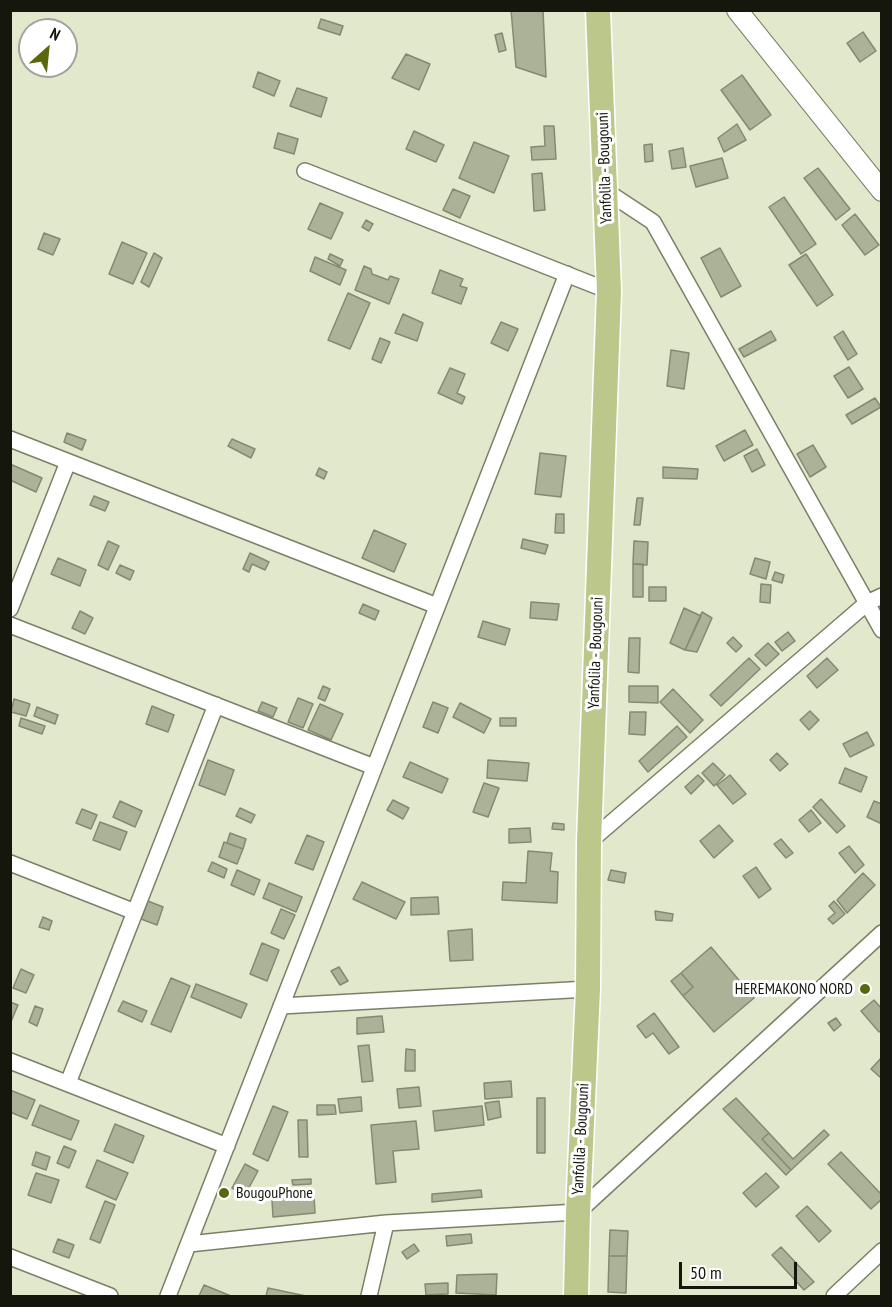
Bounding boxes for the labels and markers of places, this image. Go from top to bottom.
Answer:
place label: HEREMAKONO NORD [735,979,853,999]
marker: HEREMAKONO NORD [858,982,872,996]
place label: BougouPhone [236,1183,313,1203]
marker: BougouPhone [217,1186,231,1200]

